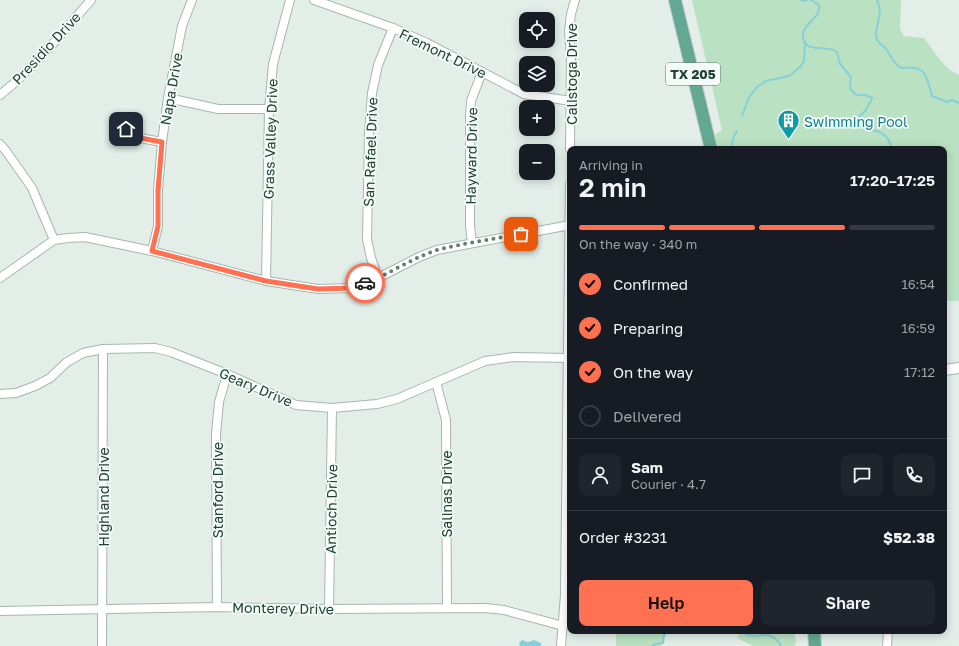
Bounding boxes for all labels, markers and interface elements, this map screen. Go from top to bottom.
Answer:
street label: Presidio Drive [8,8,84,88]
map controls [519,12,555,180]
button: locate [519,12,555,48]
street label: Calistoga Drive [563,23,580,125]
street label: Fremont Drive [397,25,489,81]
street label: Napa Drive [156,51,186,127]
button: layers [519,56,555,92]
road number: TX 205 [666,63,720,85]
street label: Grass Valley Drive [259,78,281,200]
street label: San Rafael Drive [360,97,380,207]
button: + [519,100,555,136]
street label: Hayward Drive [462,107,480,205]
building icon: Swimming Pool [775,108,801,141]
pin [109,112,143,146]
place label: Swimming Pool [804,113,907,130]
icon: home [115,118,137,140]
button: − [519,144,555,180]
text: Arriving in [579,157,643,173]
text: 17:20–17:25 [850,171,935,189]
text: 2 min [579,172,647,203]
pin [504,217,538,251]
icon: bag [510,223,532,245]
text: On the way · 340 m [579,236,697,252]
courier [345,263,385,303]
icon: car [354,272,376,294]
icon: check [579,273,601,295]
text: Confirmed [613,275,688,293]
text: 16:54 [901,276,935,292]
icon: check [579,317,601,339]
text: Preparing [613,319,683,337]
text: 16:59 [902,320,935,336]
icon: check [579,361,601,383]
text: On the way [613,363,693,381]
street label: Geary Drive [217,364,295,410]
text: 17:12 [904,364,935,380]
text: Delivered [613,407,681,425]
street label: Stanford Drive [209,442,226,538]
street label: Highland Drive [95,447,112,547]
street label: Salinas Drive [438,450,455,538]
button: person [579,454,621,496]
button: chat [841,454,883,496]
button: phone [893,454,935,496]
text: Sam [631,458,663,476]
street label: Antioch Drive [322,464,340,554]
text: Courier · 4.7 [631,476,706,492]
text: Order #3231 [579,528,667,546]
text: $52.38 [883,528,935,546]
button: Help [579,580,753,626]
button: Share [761,580,935,626]
street label: Monterey Drive [232,599,334,617]

